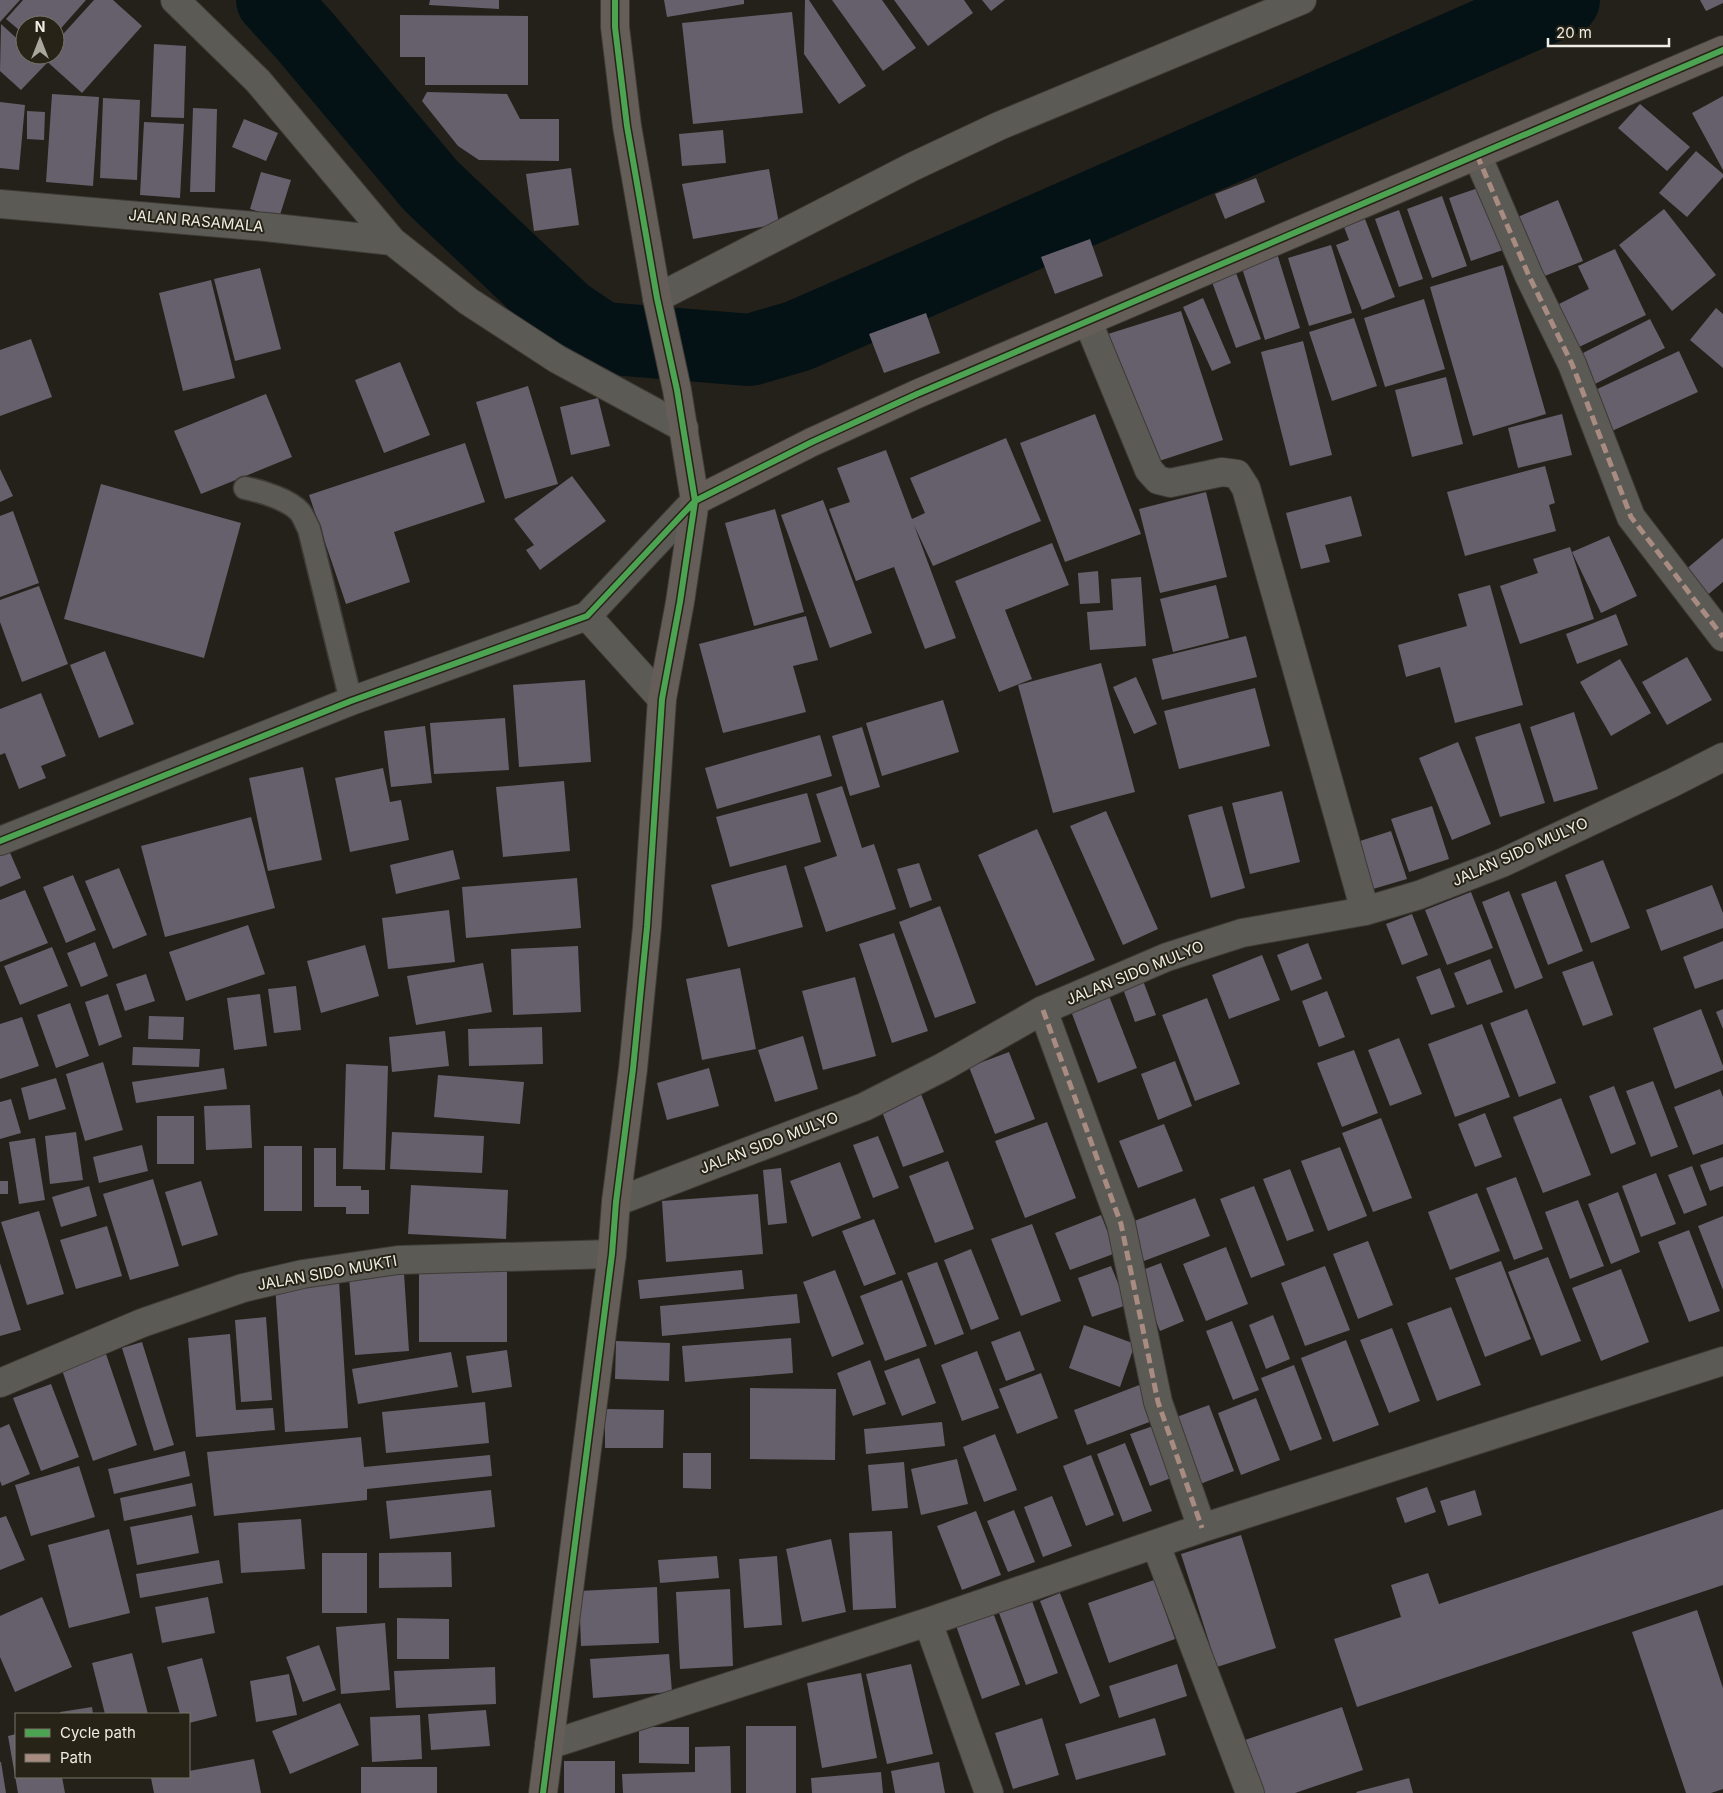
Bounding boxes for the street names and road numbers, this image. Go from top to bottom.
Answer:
street label: JALAN RASAMALA [128,205,264,236]
street label: JALAN SIDO MULYO [1449,813,1591,890]
street label: JALAN SIDO MULYO [1063,936,1207,1009]
street label: JALAN SIDO MULYO [697,1107,841,1178]
street label: JALAN SIDO MUKTI [256,1251,398,1294]

